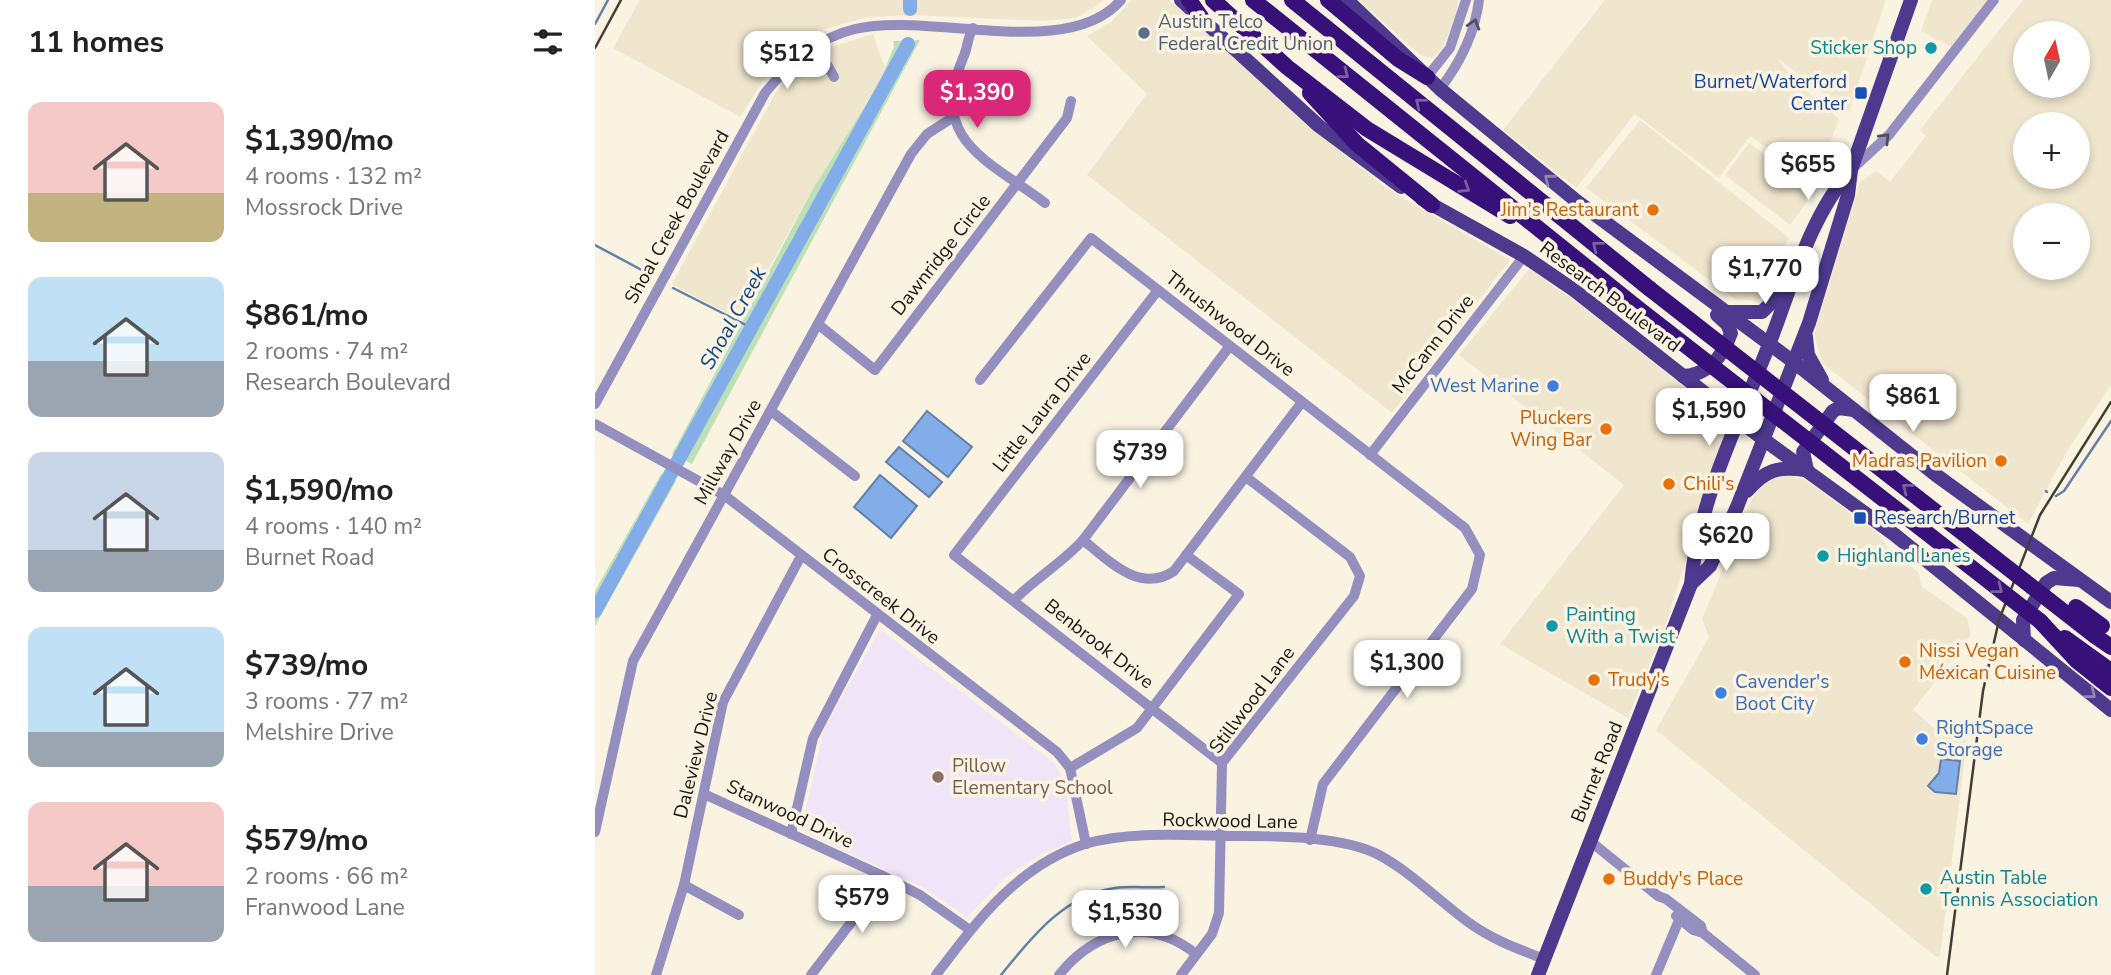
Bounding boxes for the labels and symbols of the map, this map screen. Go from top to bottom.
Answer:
place label: Austin Telco Federal Credit Union [1158,9,1334,57]
one-way arrow [1466,18,1480,31]
north arrow [2013,21,2089,98]
marker: Austin Telco Federal Credit Union [1136,25,1152,41]
pin: $512 [746,32,828,91]
place label: Sticker Shop [1810,35,1917,61]
marker: Sticker Shop [1923,40,1939,56]
one-way arrow [1336,65,1349,78]
place label: Burnet/Waterford Center [1694,69,1847,117]
pin: $1,390 [920,71,1034,130]
marker: Burnet/Waterford Center [1853,85,1869,101]
one-way arrow [1415,98,1427,111]
street label: Shoal Creek Boulevard [618,126,736,308]
one-way arrow [1877,134,1889,146]
pin: $655 [1767,142,1849,202]
one-way arrow [1545,174,1557,187]
one-way arrow [1457,180,1470,192]
street label: Dawnridge Circle [885,189,997,321]
place label: Jim's Restaurant [1500,197,1639,223]
marker: Jim's Restaurant [1645,202,1661,218]
street label: Research Boulevard [1534,235,1686,359]
one-way arrow [1592,241,1604,254]
pin: $1,770 [1708,246,1822,306]
water label: Shoal Creek [693,261,773,374]
street label: Thrushwood Drive [1160,265,1300,383]
street label: McCann Drive [1386,289,1480,399]
street label: Little Laura Drive [987,346,1097,478]
place label: West Marine [1430,373,1539,399]
pin: $861 [1872,374,1954,434]
marker: West Marine [1545,378,1561,394]
pin: $1,590 [1652,388,1766,448]
street label: Millway Drive [688,394,768,510]
place label: Pluckers Wing Bar [1510,405,1592,453]
marker: Pluckers Wing Bar [1598,421,1614,437]
pin: $739 [1099,430,1181,490]
place label: Madras Pavilion [1852,448,1987,474]
marker: Madras Pavilion [1993,453,2009,469]
place label: Chili's [1683,471,1734,497]
marker: Chili's [1661,476,1677,492]
one-way arrow [1902,483,1914,496]
place label: Research/Burnet [1874,505,2016,531]
marker: Research/Burnet [1852,510,1868,526]
pin: $620 [1685,514,1767,573]
street label: Crosscreek Drive [816,542,946,650]
place label: Highland Lanes [1837,543,1971,569]
marker: Highland Lanes [1815,548,1831,564]
one-way arrow [1991,580,2003,593]
street label: Benbrook Drive [1039,593,1159,695]
place label: Painting With a Twist [1566,602,1675,650]
marker: Painting With a Twist [1544,618,1560,634]
place label: Nissi Vegan Méxican Cuisine [1919,638,2056,686]
pin: $1,300 [1350,640,1464,700]
street label: Stillwood Lane [1203,641,1301,759]
marker: Nissi Vegan Méxican Cuisine [1897,654,1913,670]
place label: Trudy's [1608,667,1670,693]
place label: Cavender's Boot City [1735,669,1829,717]
marker: Trudy's [1586,672,1602,688]
marker: Cavender's Boot City [1713,685,1729,701]
one-way arrow [2084,686,2096,699]
street label: Daleview Drive [668,689,724,821]
place label: RightSpace Storage [1936,715,2033,763]
street label: Burnet Road [1565,718,1629,826]
marker: RightSpace Storage [1914,731,1930,747]
place label: Pillow Elementary School [952,753,1113,801]
marker: Pillow Elementary School [930,769,946,785]
street label: Stanwood Drive [722,773,858,855]
street label: Rockwood Lane [1162,807,1298,835]
place label: Austin Table Tennis Association [1940,865,2098,913]
place label: Buddy's Place [1623,866,1743,892]
marker: Buddy's Place [1601,871,1617,887]
pin: $579 [821,876,903,935]
marker: Austin Table Tennis Association [1918,881,1934,897]
pin: $1,530 [1068,890,1182,950]

